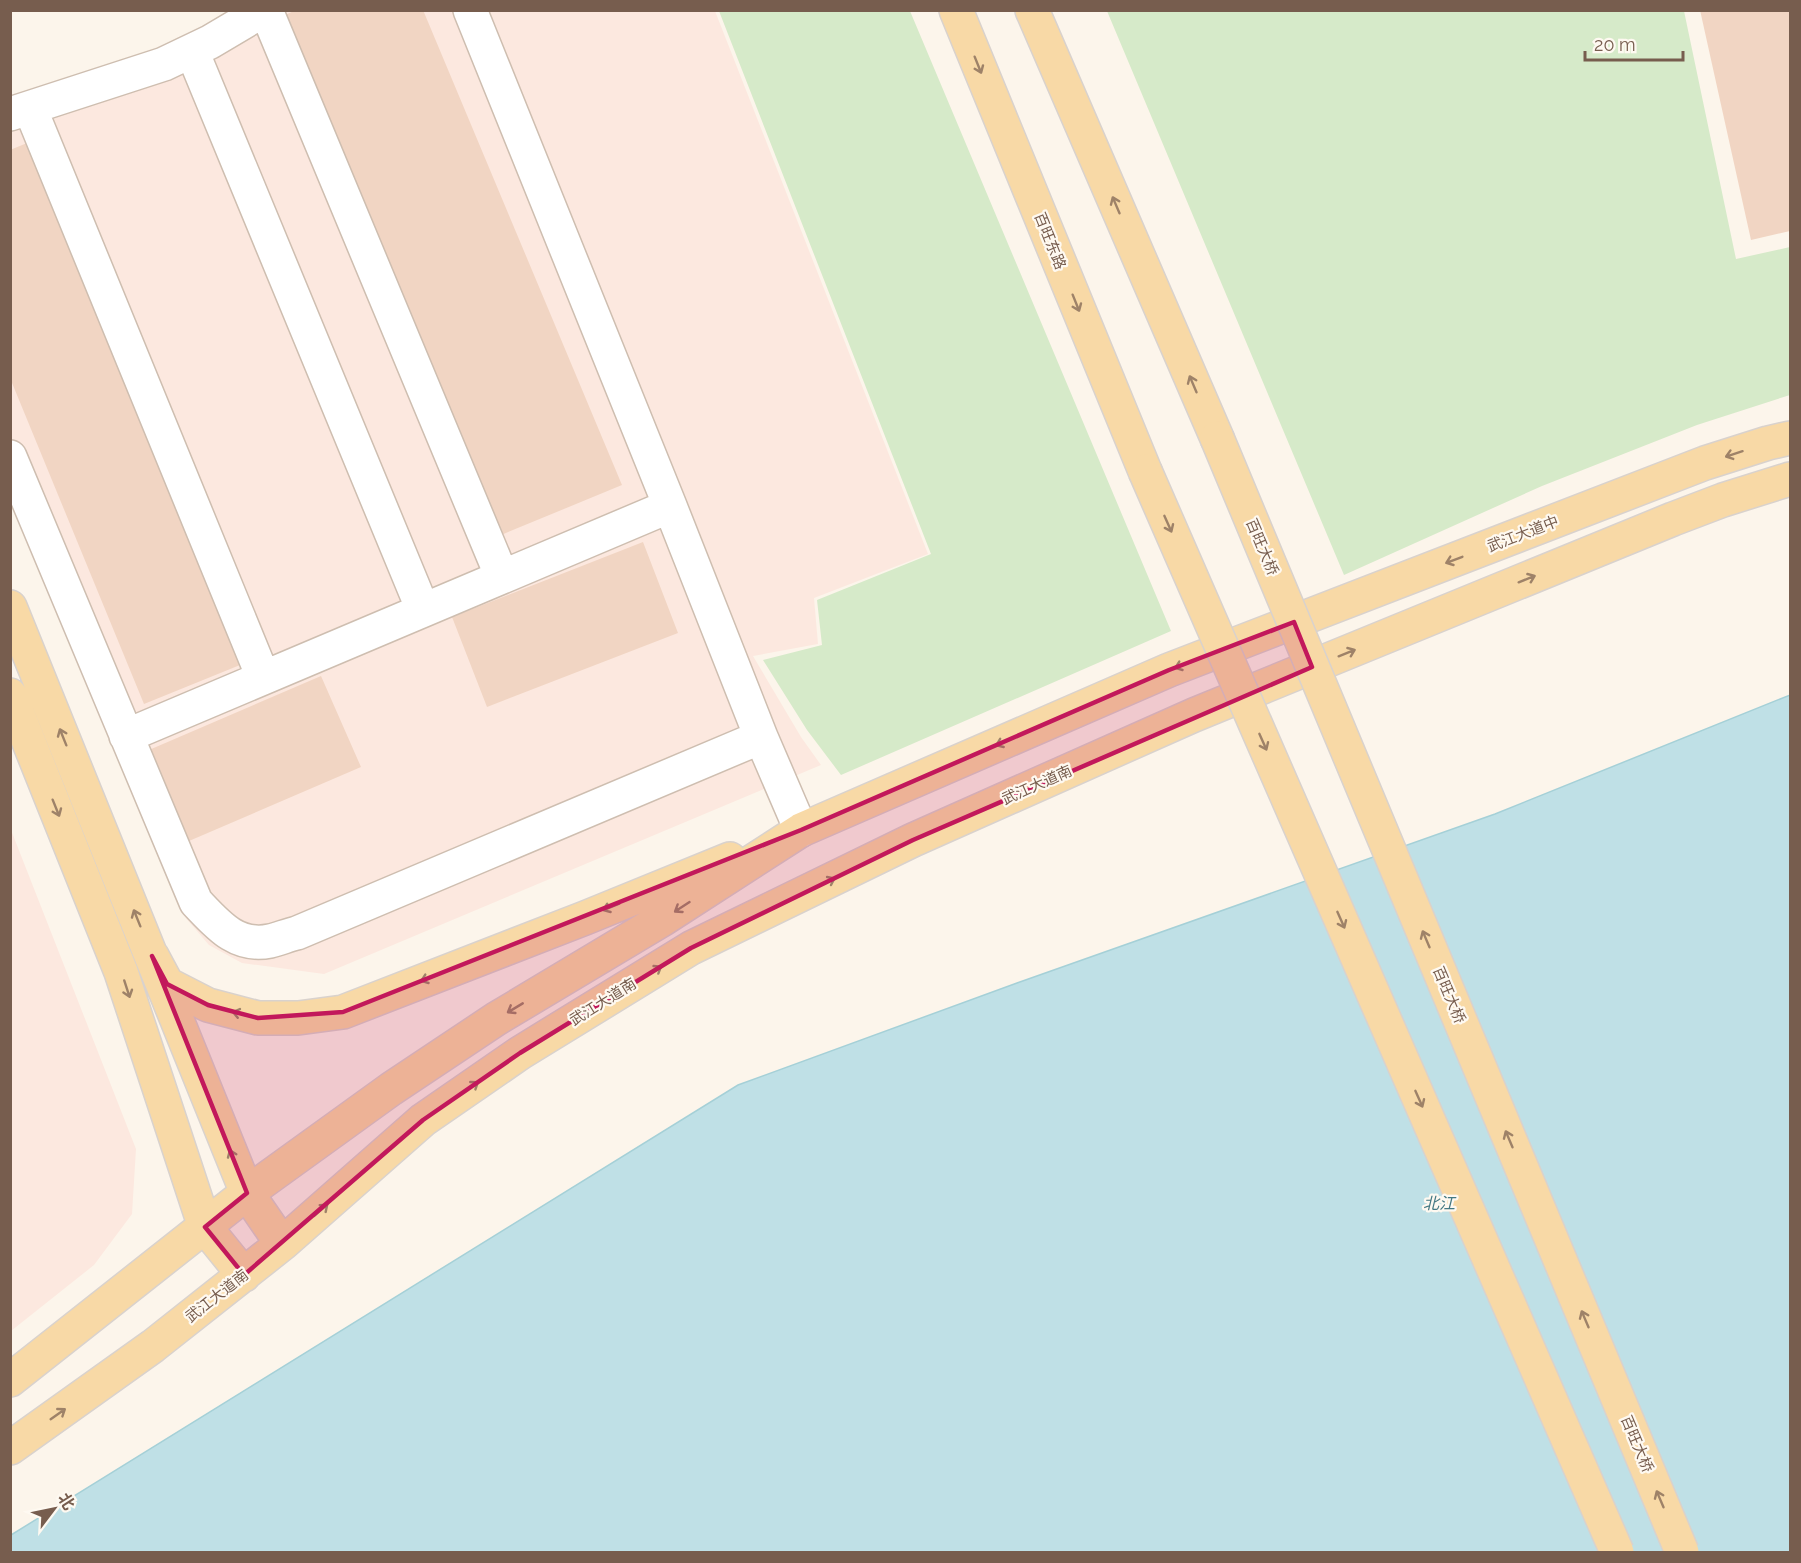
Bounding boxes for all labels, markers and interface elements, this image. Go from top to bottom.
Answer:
scale bar [1585,24,1682,62]
text: 20 m [1594,34,1636,55]
one-way arrow [973,55,984,73]
one-way arrow [1110,197,1121,215]
street label: 百旺东路 [1030,210,1070,272]
one-way arrow [1071,294,1082,312]
one-way arrow [1187,376,1199,394]
one-way arrow [1725,449,1744,460]
street label: 武江大道中 [1485,512,1561,556]
one-way arrow [1163,515,1174,533]
street label: 百旺大桥 [1242,516,1282,578]
one-way arrow [1445,556,1464,567]
one-way arrow [1517,573,1536,584]
one-way arrow [1337,647,1355,658]
one-way arrow [1174,660,1193,671]
one-way arrow [57,729,68,747]
one-way arrow [1258,732,1269,750]
one-way arrow [995,736,1013,748]
street label: 武江大道南 [999,762,1075,808]
one-way arrow [51,798,62,816]
one-way arrow [818,876,835,888]
one-way arrow [674,901,691,913]
one-way arrow [602,902,620,913]
one-way arrow [131,909,142,928]
one-way arrow [1336,911,1347,929]
one-way arrow [1420,931,1431,949]
street label: 百旺大桥 [1429,964,1469,1026]
one-way arrow [645,965,662,977]
one-way arrow [420,974,439,985]
street label: 武江大道南 [566,974,640,1030]
one-way arrow [122,979,133,998]
one-way arrow [507,1002,524,1014]
one-way arrow [232,1008,251,1019]
one-way arrow [463,1081,479,1093]
one-way arrow [1414,1089,1425,1108]
one-way arrow [1503,1130,1514,1148]
one-way arrow [226,1149,237,1167]
water label: 北江 [1423,1194,1457,1213]
one-way arrow [313,1203,328,1217]
street label: 武江大道南 [182,1266,252,1326]
one-way arrow [1579,1310,1590,1328]
one-way arrow [50,1408,66,1420]
street label: 百旺大桥 [1617,1413,1657,1475]
north arrow [24,1479,84,1539]
text: 北 [54,1489,79,1513]
one-way arrow [1654,1490,1665,1508]

